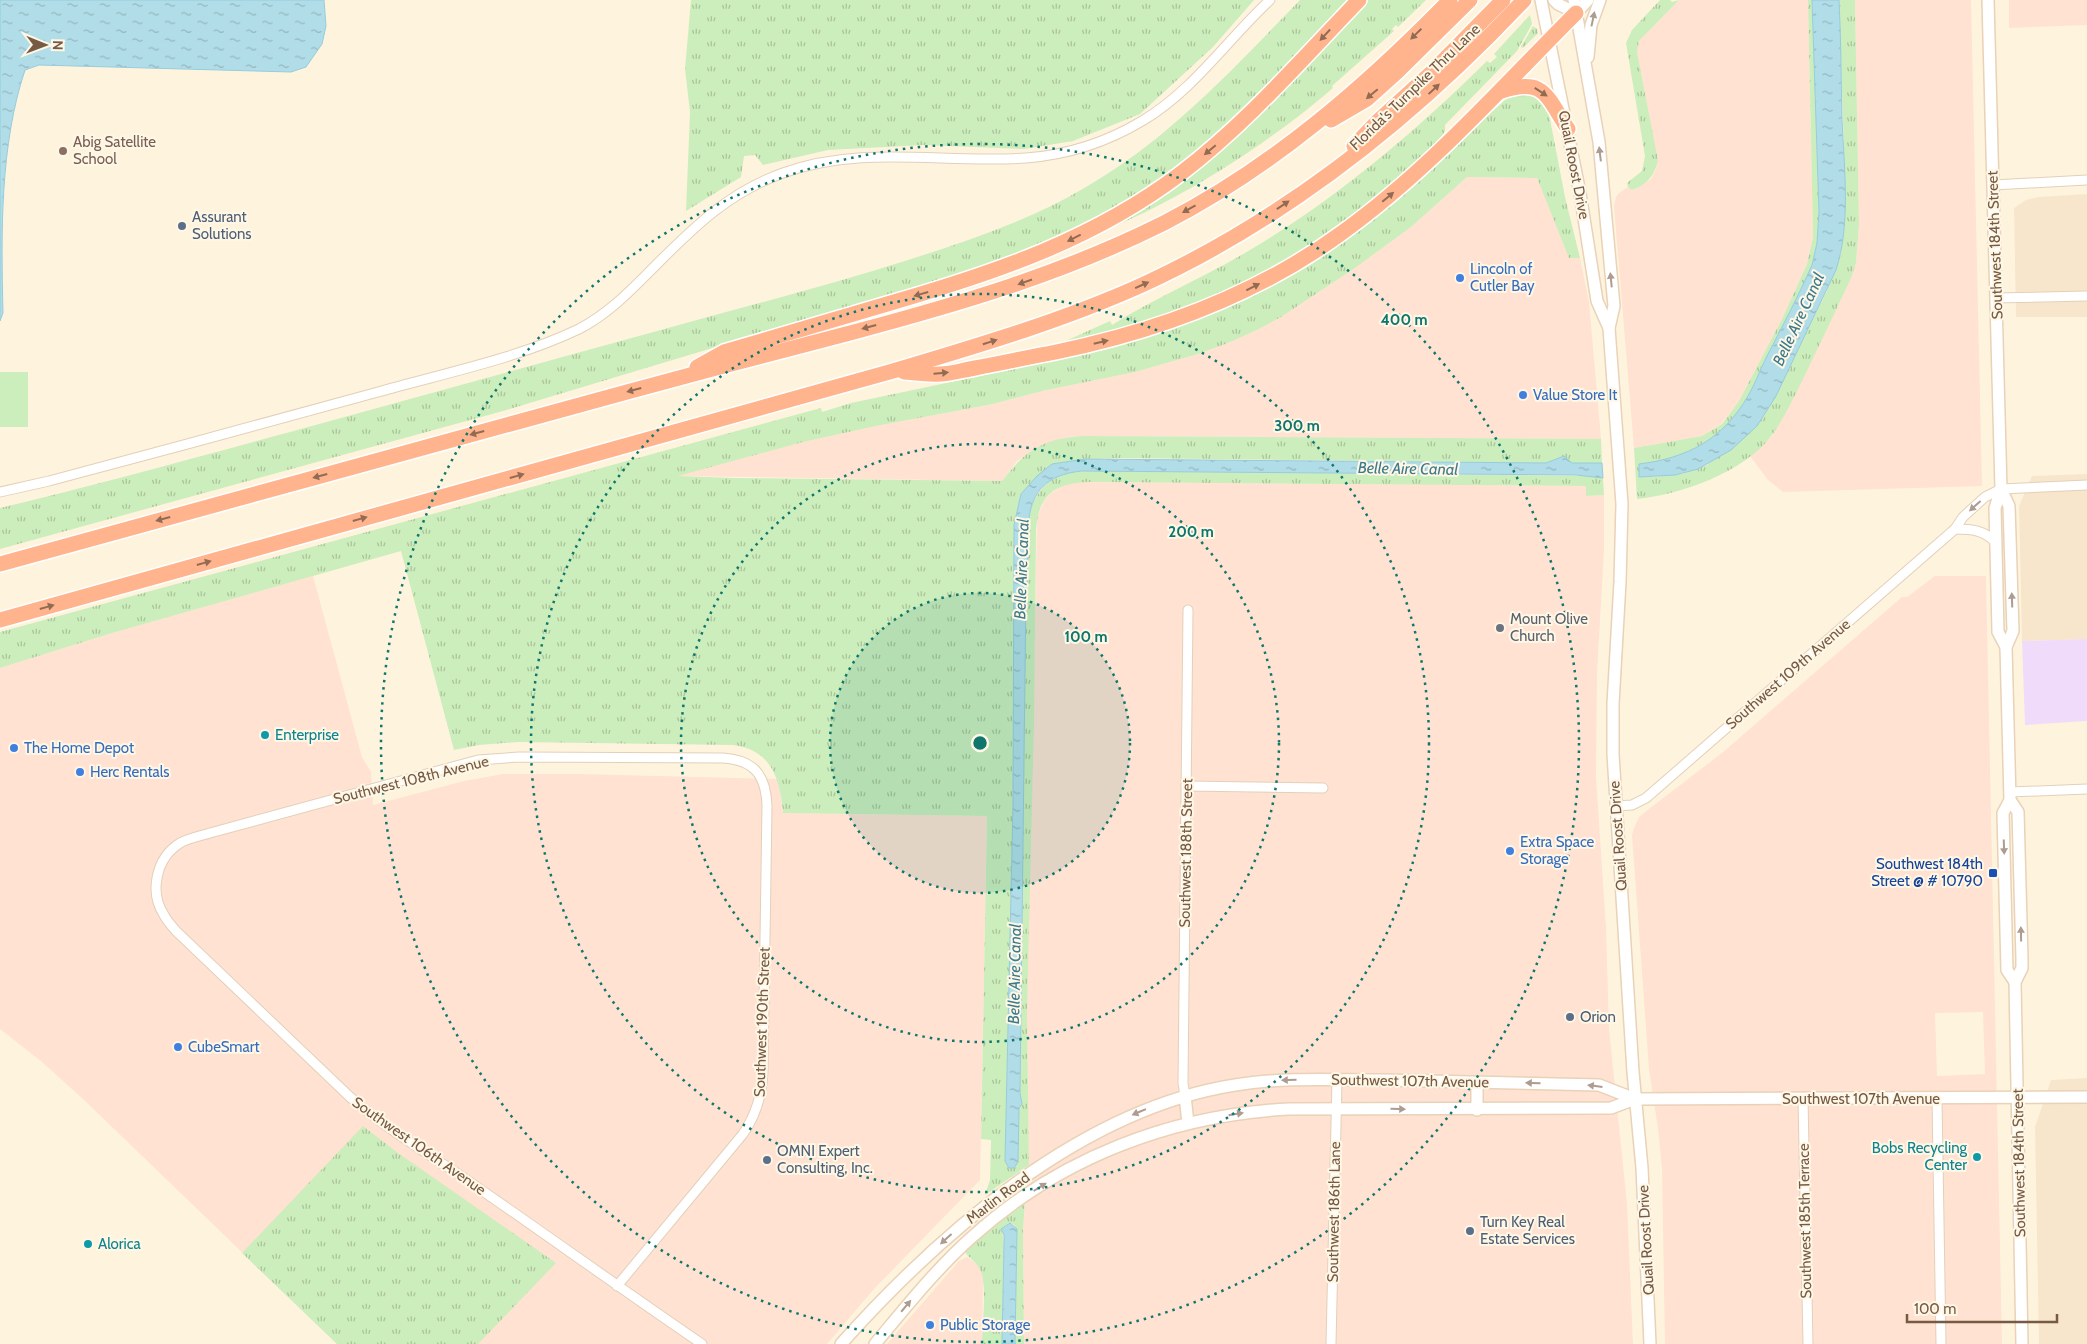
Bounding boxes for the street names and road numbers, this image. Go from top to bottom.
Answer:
street label: Florida's Turnpike Thru Lane [1346,20,1484,154]
street label: Quail Roost Drive [1555,109,1593,221]
street label: Southwest 184th Street [1983,170,2007,320]
street label: Southwest 109th Avenue [1722,615,1854,733]
street label: Southwest 108th Avenue [331,752,491,808]
street label: Southwest 188th Street [1176,778,1196,928]
street label: Quail Roost Drive [1605,780,1631,892]
street label: Southwest 190th Street [750,947,774,1097]
street label: Southwest 107th Avenue [1331,1071,1489,1091]
street label: Southwest 184th Street [2009,1088,2029,1238]
street label: Southwest 107th Avenue [1782,1090,1940,1108]
street label: Southwest 106th Avenue [349,1093,490,1199]
street label: Southwest 186th Lane [1324,1141,1344,1283]
street label: Southwest 185th Terrace [1795,1143,1815,1299]
street label: Marlin Road [963,1168,1033,1228]
street label: Quail Roost Drive [1634,1184,1658,1295]

